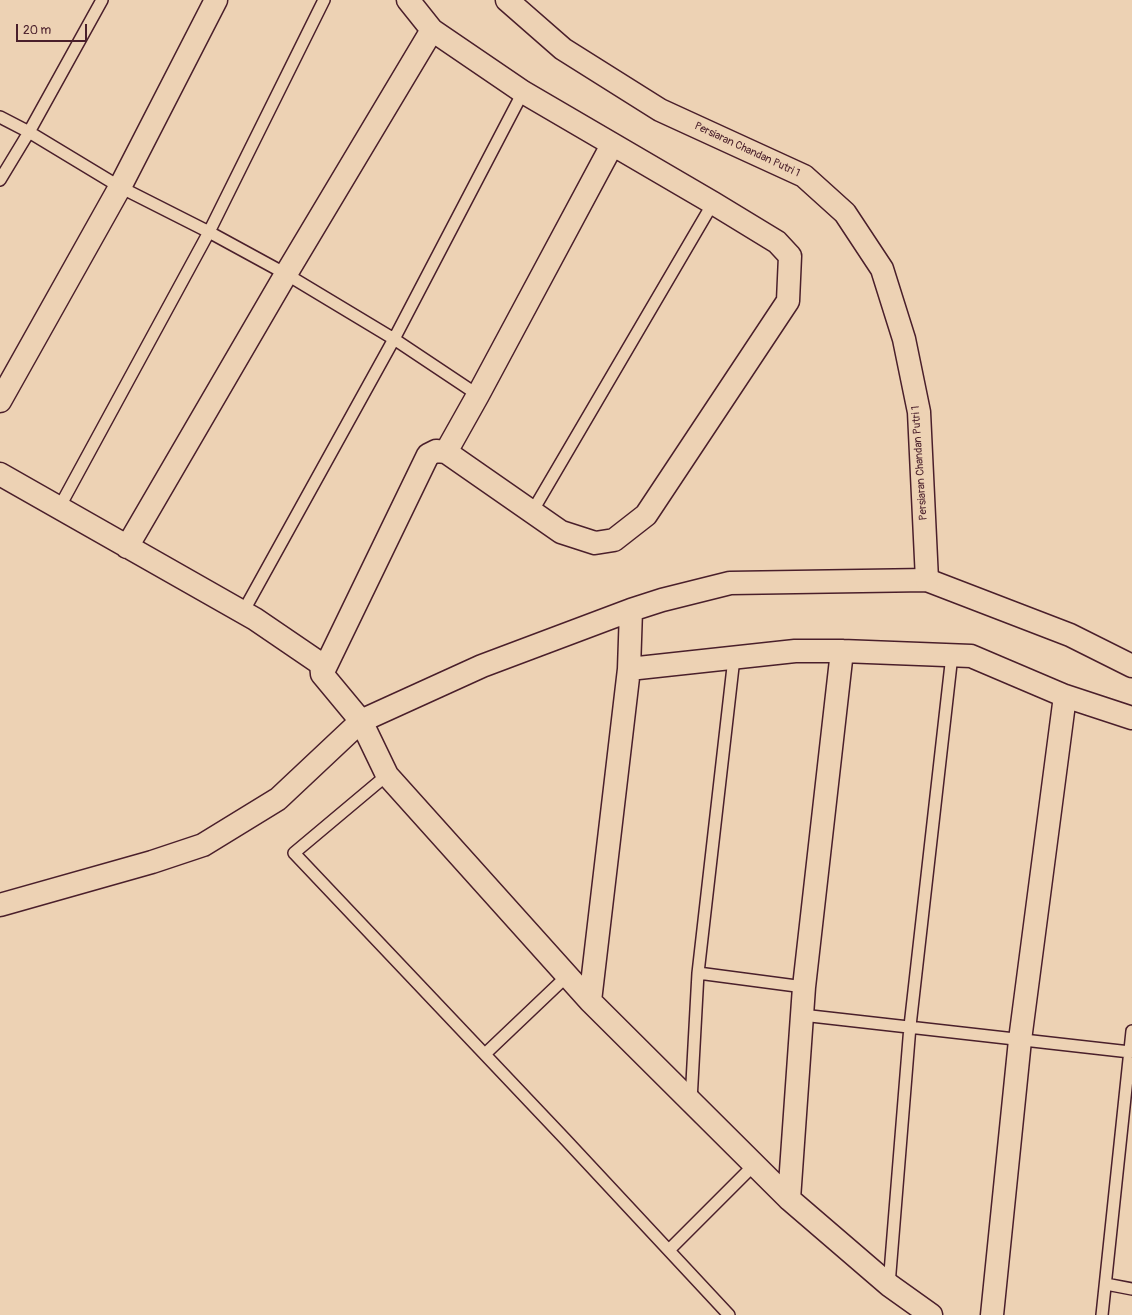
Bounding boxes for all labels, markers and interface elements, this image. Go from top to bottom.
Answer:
scale bar [18,16,89,42]
text: 20 m [23,23,51,38]
street label: Persiaran Chandan Putri 1 [692,120,802,180]
street label: Persiaran Chandan Putri 1 [909,405,931,521]

